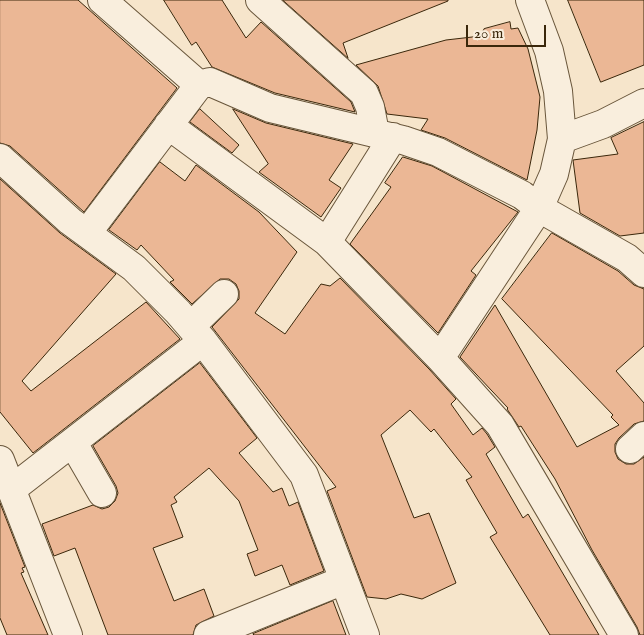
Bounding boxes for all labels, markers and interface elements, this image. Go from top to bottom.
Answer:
scale bar [469,15,549,47]
text: 20 m [474,24,503,43]

